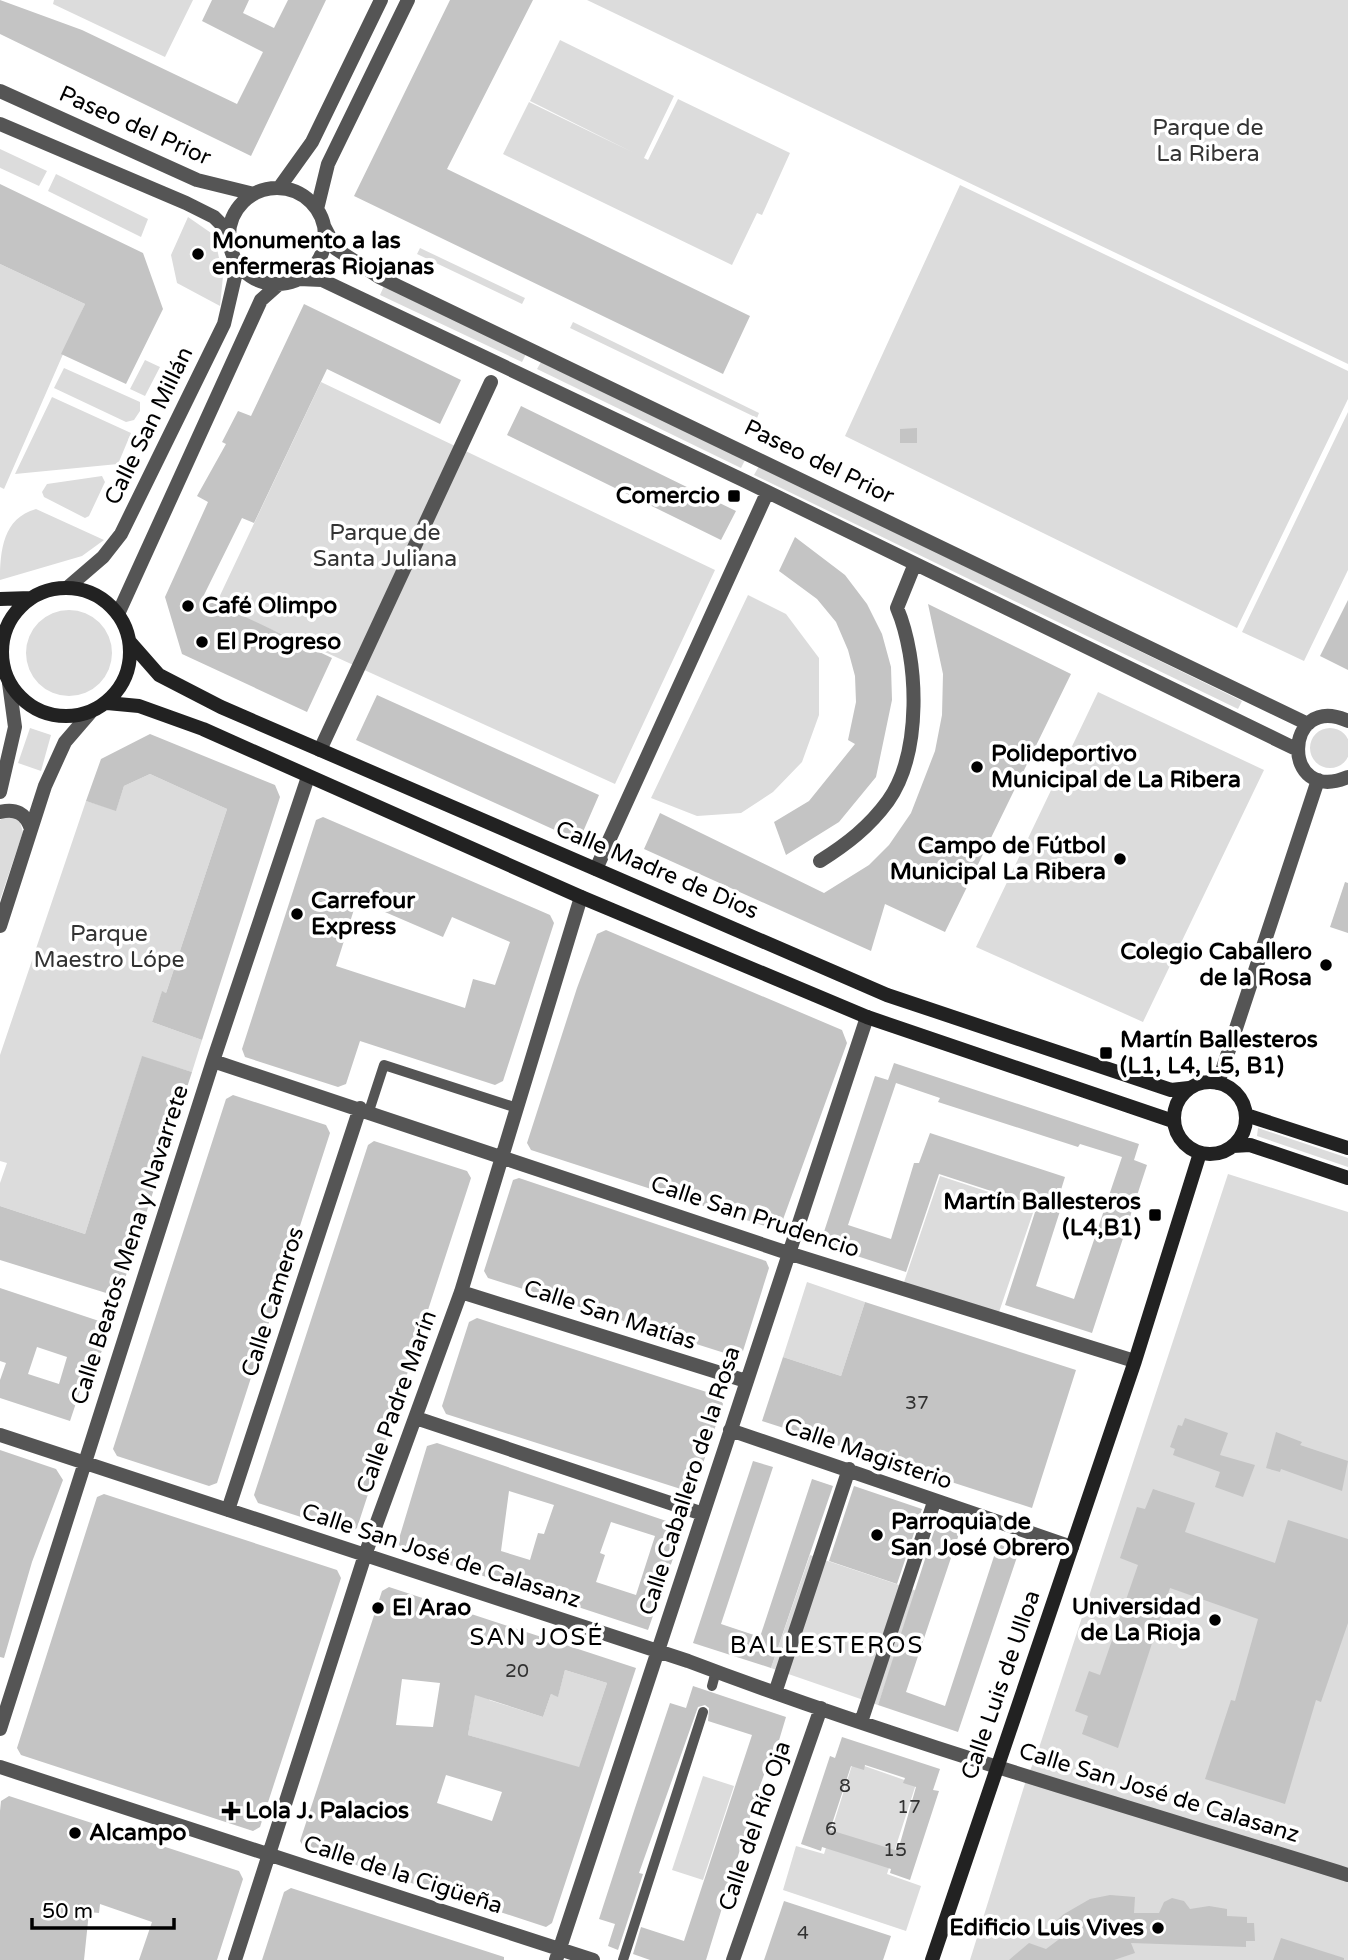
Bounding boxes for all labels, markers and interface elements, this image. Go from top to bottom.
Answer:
street label: Paseo del Prior [55,80,216,172]
park label: Parque de La Ribera [1152,114,1264,168]
place label: Monumento a las enfermeras Riojanas [212,227,434,281]
marker: Monumento a las enfermeras Riojanas [190,246,206,262]
street label: Calle San Millán [99,342,199,510]
street label: Paseo del Prior [739,414,899,511]
place label: Comercio [616,482,720,510]
marker: Comercio [726,488,742,504]
park label: Parque de Santa Juliana [313,519,457,573]
place label: Café Olimpo [202,592,337,620]
marker: Café Olimpo [180,598,196,614]
place label: El Progreso [216,628,341,656]
marker: El Progreso [194,634,210,650]
place label: Polideportivo Municipal de La Ribera [991,740,1241,794]
marker: Polideportivo Municipal de La Ribera [969,759,985,775]
street label: Calle Madre de Dios [551,815,763,925]
place label: Campo de Fútbol Municipal La Ribera [890,832,1106,886]
marker: Campo de Fútbol Municipal La Ribera [1112,851,1128,867]
place label: Carrefour Express [311,887,416,941]
marker: Carrefour Express [289,906,305,922]
park label: Parque Maestro Lópe [33,920,185,974]
place label: Colegio Caballero de la Rosa [1120,938,1312,992]
marker: Colegio Caballero de la Rosa [1318,957,1334,973]
place label: Martín Ballesteros (L1, L4, L5, B1) [1120,1026,1318,1080]
marker: Martín Ballesteros (L1, L4, L5, B1) [1098,1045,1114,1061]
street label: Calle Beatos Mena y Navarrete [65,1081,195,1409]
street label: Calle San Prudencio [647,1170,863,1264]
place label: Martín Ballesteros (L4,B1) [943,1188,1141,1242]
marker: Martín Ballesteros (L4,B1) [1147,1207,1163,1223]
street label: Calle Cameros [236,1224,310,1380]
street label: Calle San Matías [520,1274,700,1356]
street label: Calle Padre Marín [351,1307,443,1497]
street label: Calle Caballero de la Rosa [633,1343,747,1619]
house number: 37 [905,1392,929,1414]
street label: Calle Magisterio [780,1412,956,1496]
street label: Calle San José de Calasanz [298,1498,584,1614]
place label: Parroquia de San José Obrero [891,1508,1070,1562]
marker: Parroquia de San José Obrero [869,1527,885,1543]
street label: Calle Luis de Ulloa [955,1587,1047,1783]
place label: Universidad de La Rioja [1072,1593,1201,1647]
place label: El Arao [392,1594,471,1622]
marker: El Arao [370,1600,386,1616]
marker: Universidad de La Rioja [1207,1612,1223,1628]
district label: SAN JOSÉ [470,1622,604,1652]
district label: BALLESTEROS [730,1631,924,1660]
house number: 20 [505,1660,529,1682]
street label: Calle del Río Oja [713,1737,797,1915]
street label: Calle San José de Calasanz [1015,1737,1303,1849]
house number: 8 [839,1775,851,1797]
house number: 17 [897,1796,921,1818]
place label: Lola J. Palacios [245,1797,409,1825]
marker: Lola J. Palacios [223,1803,239,1819]
house number: 6 [825,1818,837,1840]
place label: Alcampo [89,1819,187,1847]
marker: Alcampo [67,1825,83,1841]
street label: Calle de la Cigüeña [300,1830,506,1920]
house number: 15 [883,1839,907,1861]
scale bar [32,1886,173,1930]
text: 50 m [42,1899,93,1924]
place label: Edificio Luis Vives [949,1914,1144,1942]
marker: Edificio Luis Vives [1150,1920,1166,1936]
house number: 4 [797,1922,809,1944]

